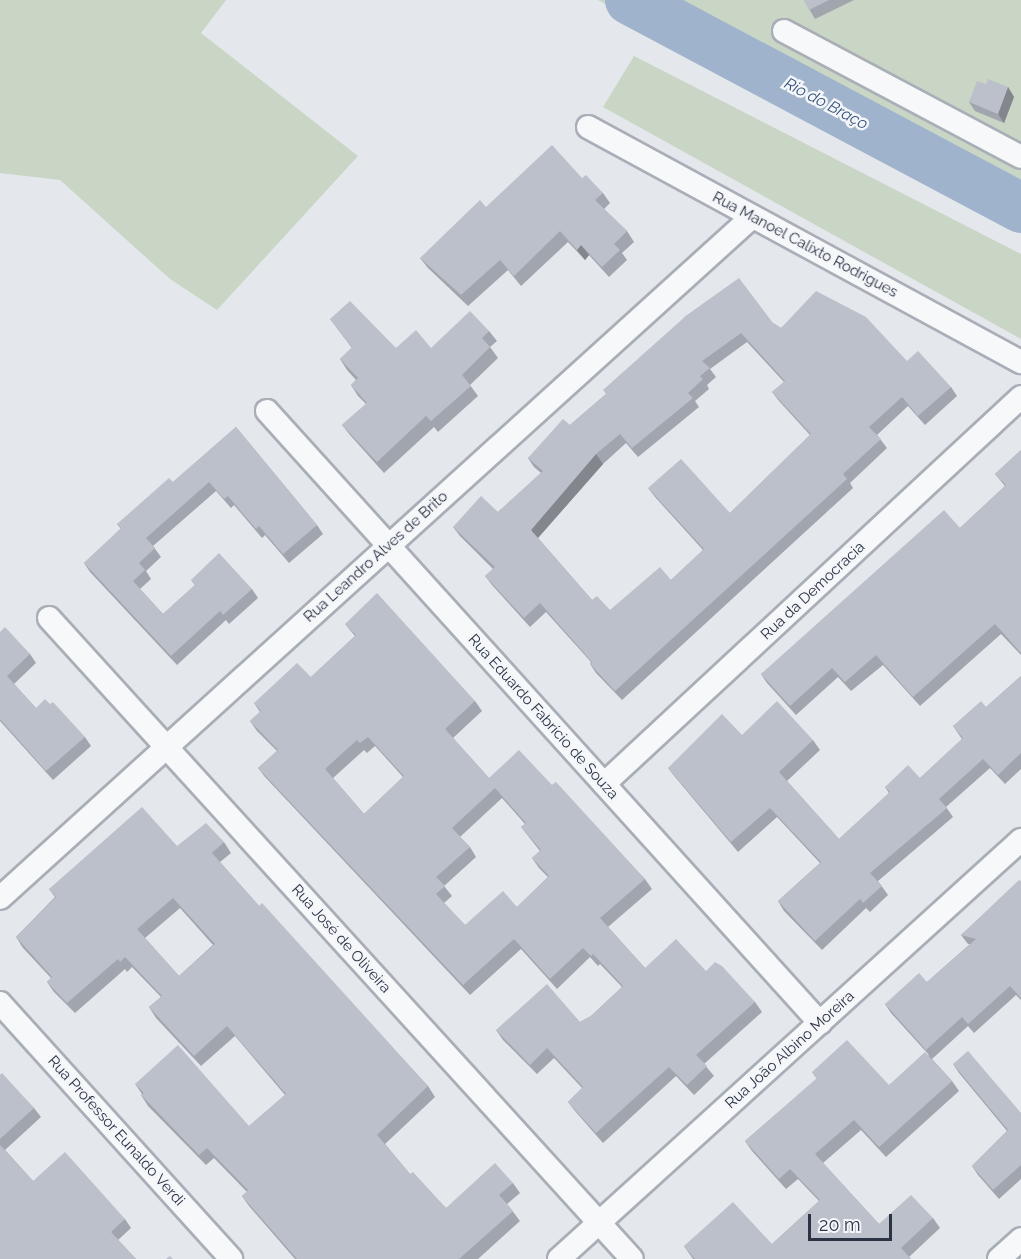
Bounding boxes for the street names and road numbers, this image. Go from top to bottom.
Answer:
street label: Rua Manoel Calixto Rodrigues [709,188,901,302]
street label: Rua Leandro Alves de Brito [300,487,452,627]
street label: Rua da Democracia [757,538,869,644]
street label: Rua Eduardo Fabrício de Souza [464,631,622,803]
street label: Rua José de Oliveira [287,881,395,997]
street label: Rua João Albino Moreira [721,987,859,1113]
street label: Rua Professor Eunaldo Verdi [44,1052,188,1210]

